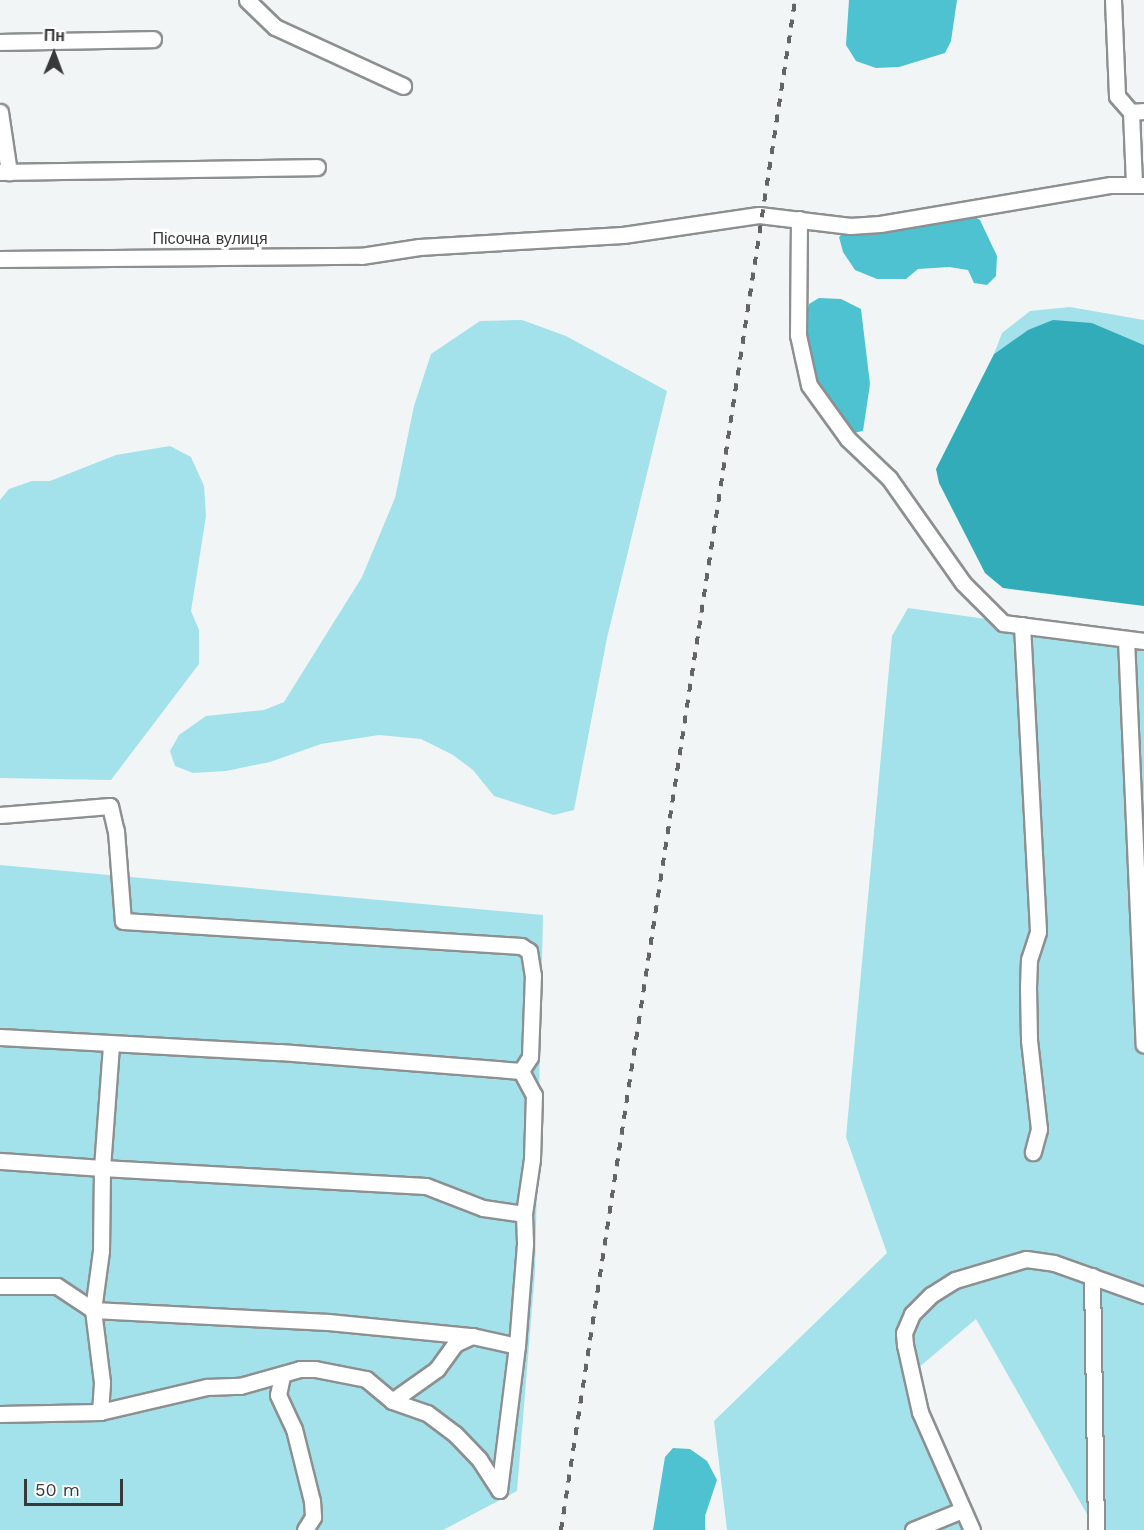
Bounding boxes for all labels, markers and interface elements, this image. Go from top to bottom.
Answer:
north arrow [24,24,84,84]
text: Пн [44,26,65,45]
street label: Пісочна вулиця [152,229,268,249]
scale bar [27,1467,126,1505]
text: 50 m [35,1479,80,1500]

